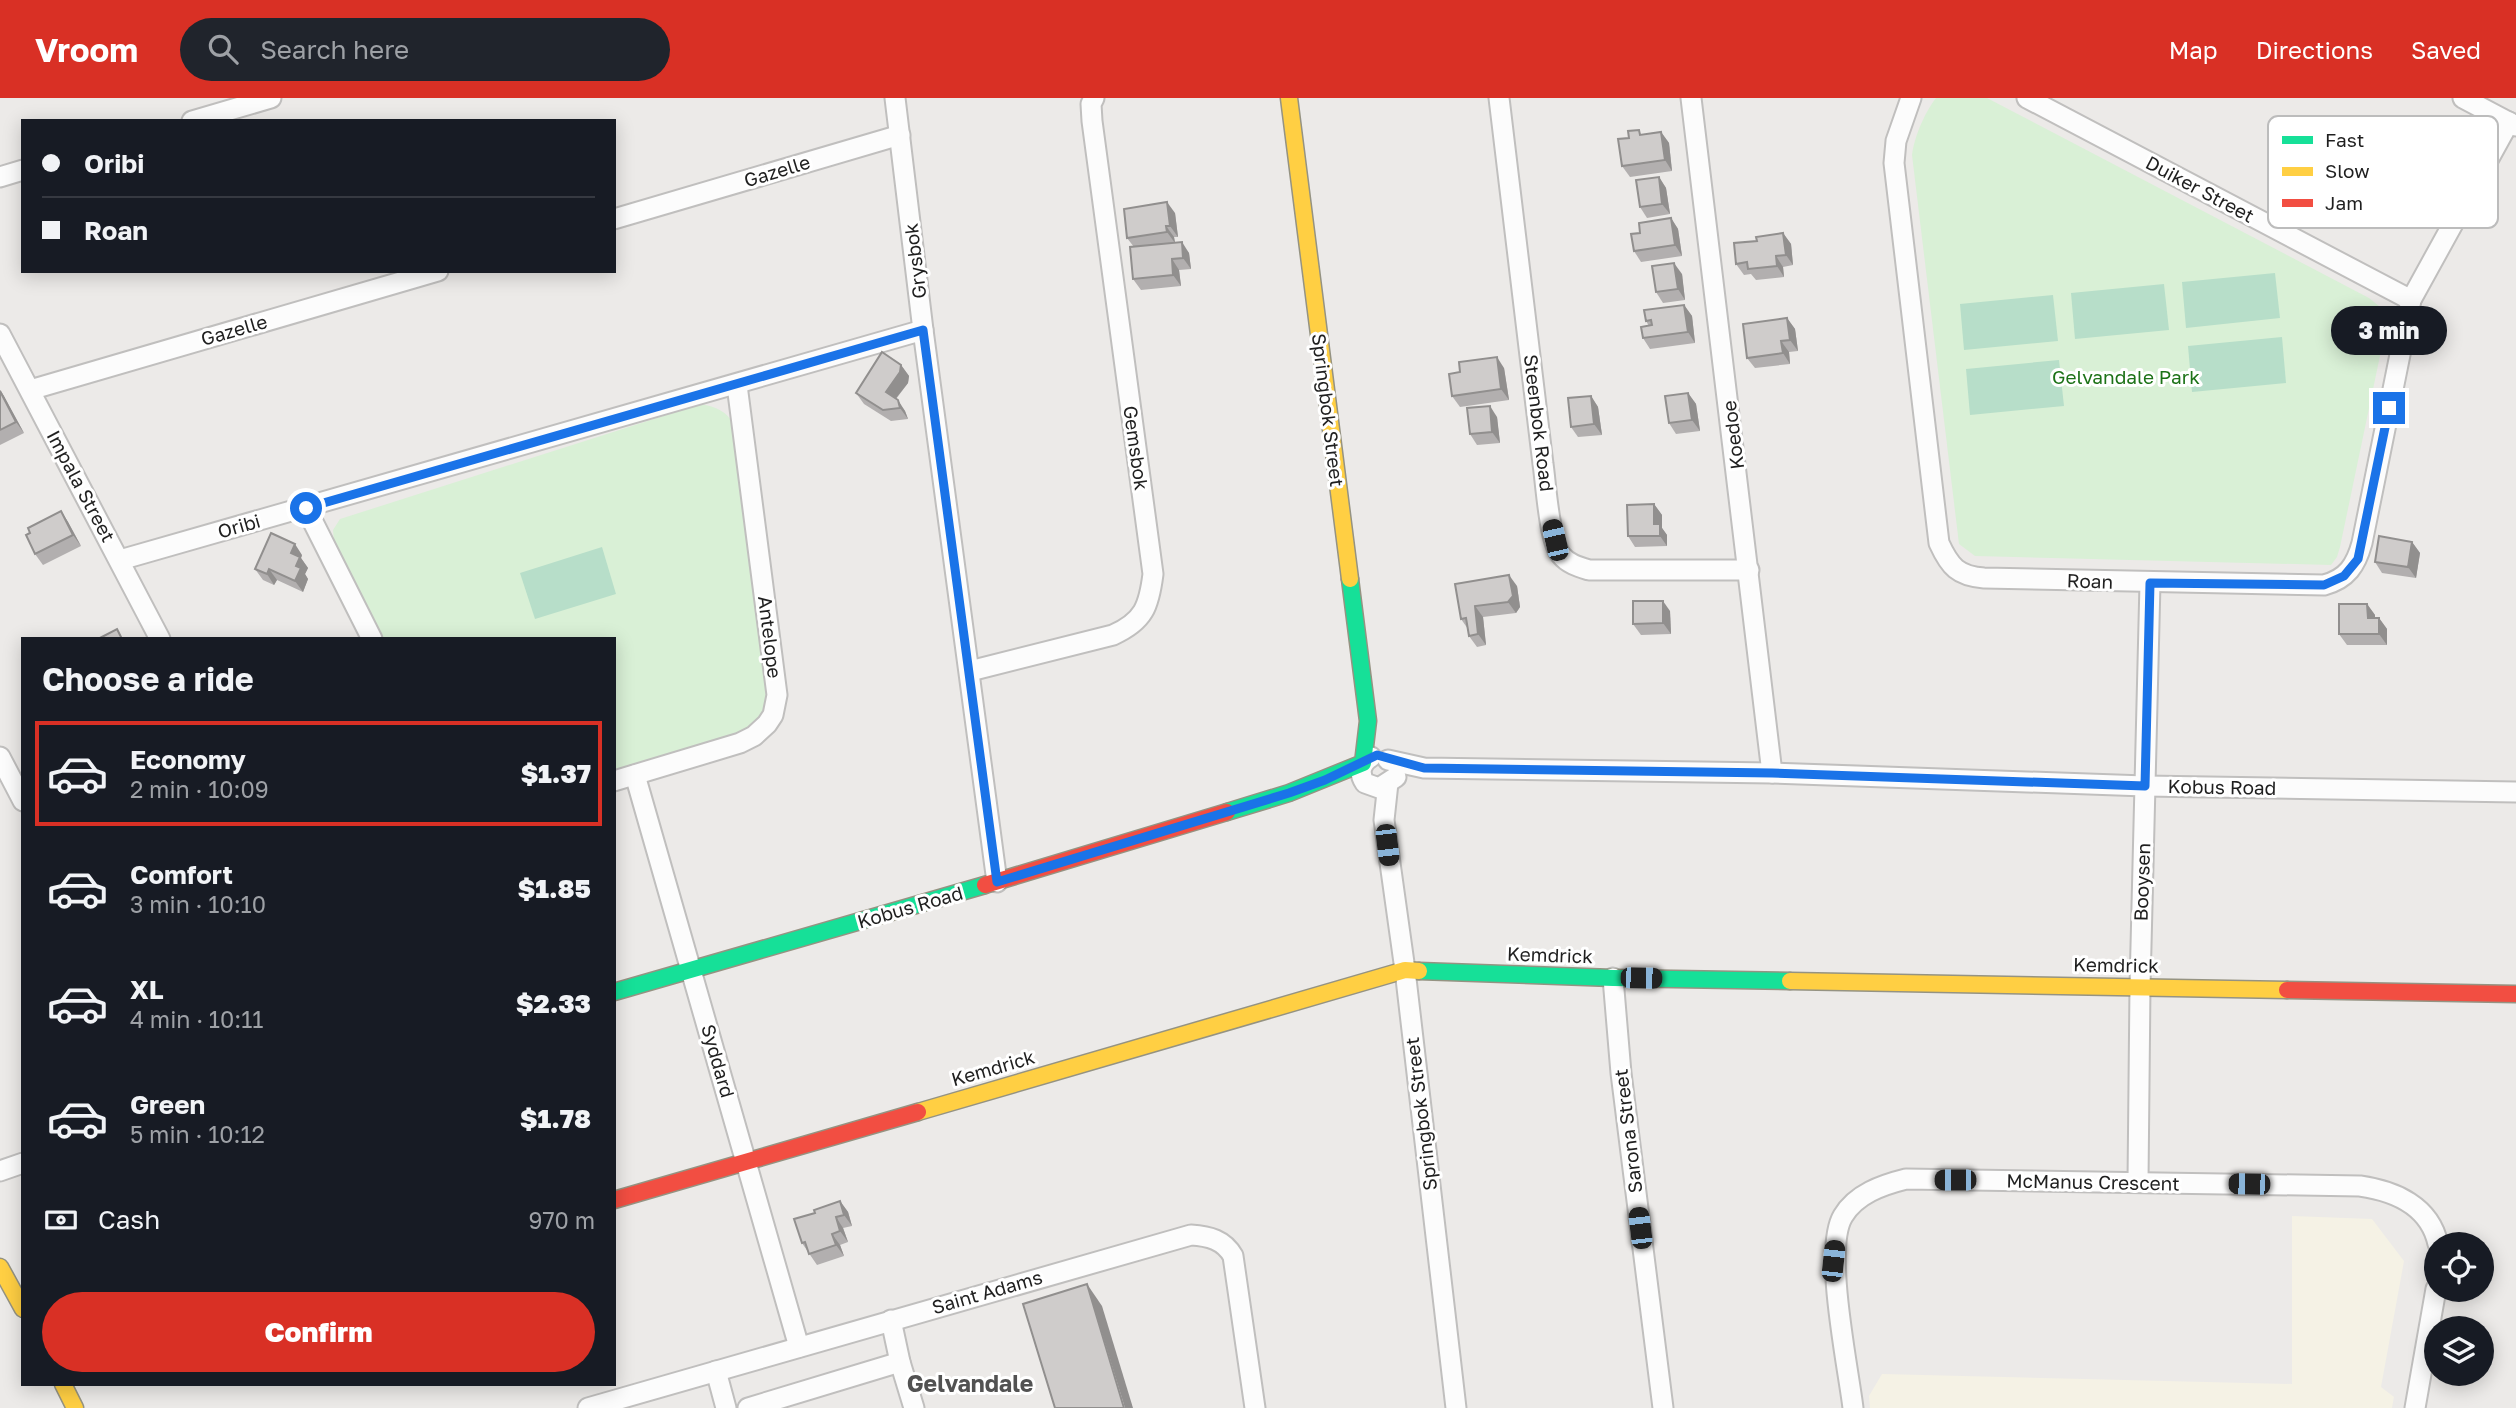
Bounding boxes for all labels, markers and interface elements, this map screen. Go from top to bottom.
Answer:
search box [180,18,670,81]
text: Vroom [35,30,138,69]
icon: search [204,30,242,68]
text: Search here [260,34,409,65]
text: Map [2169,35,2218,64]
text: Directions [2256,35,2373,64]
text: Saved [2411,35,2481,64]
legend [2268,116,2498,228]
text: Fast [2325,128,2364,151]
text: Oribi [84,148,144,179]
street label: Gazelle [741,150,813,191]
street label: Duiker Street [2142,150,2258,227]
text: Slow [2325,159,2370,182]
text: Jam [2325,191,2363,214]
text: Roan [84,215,148,246]
street label: Grysbok [898,222,931,300]
callout: 3 min [2331,306,2447,356]
street label: Gazelle [198,309,270,350]
text: 3 min [2359,316,2419,344]
street label: Springbok Street [1308,332,1349,488]
street label: Steenbok Road [1520,353,1559,493]
park label: Gelvandale Park [2052,365,2200,388]
route end [2373,392,2405,424]
street label: Koedoe [1717,399,1748,471]
street label: Gemsbok [1119,404,1154,492]
street label: Impala Street [42,426,120,545]
route start [290,492,322,524]
street label: Oribi [215,508,263,543]
car [1541,517,1570,563]
street label: Roan [2066,568,2114,593]
street label: Antelope [754,594,787,679]
text: Choose a ride [42,660,254,698]
icon: car [46,742,109,805]
text: Economy [130,744,246,775]
text: $1.37 [521,758,591,789]
street label: Kobus Road [2167,774,2277,799]
text: 2 min · 10:09 [130,775,269,803]
car [1375,823,1400,867]
street label: Booysen [2129,842,2154,922]
icon: car [46,857,109,920]
text: Comfort [130,859,233,890]
text: $1.85 [518,873,591,904]
street label: Kobus Road [854,880,965,933]
text: 3 min · 10:10 [130,890,266,918]
street label: Kemdrick [1507,942,1594,968]
street label: Kemdrick [2073,952,2159,977]
car [1620,967,1663,989]
icon: car [46,972,109,1035]
text: XL [130,974,164,1005]
text: $2.33 [516,988,591,1019]
text: 4 min · 10:11 [130,1005,263,1033]
street label: Syddard [697,1022,740,1100]
street label: Springbok Street [1400,1036,1441,1192]
street label: Kemdrick [948,1045,1038,1090]
street label: Sarona Street [1608,1068,1647,1194]
icon: car [46,1087,109,1150]
text: Green [130,1089,205,1120]
text: $1.78 [520,1103,591,1134]
text: 5 min · 10:12 [130,1120,265,1148]
street label: McManus Crescent [2006,1168,2180,1195]
car [1935,1170,1977,1191]
car [2228,1173,2271,1195]
icon: cash [42,1201,80,1239]
text: Cash [98,1204,160,1235]
text: 970 m [529,1206,595,1234]
car [1628,1206,1653,1250]
map controls [2424,1232,2494,1386]
button: locate [2424,1232,2494,1302]
car [1821,1239,1846,1283]
street label: Saint Adams [929,1265,1045,1318]
button: Confirm [42,1292,595,1372]
button: layers [2424,1316,2494,1386]
district label: Gelvandale [907,1369,1033,1397]

